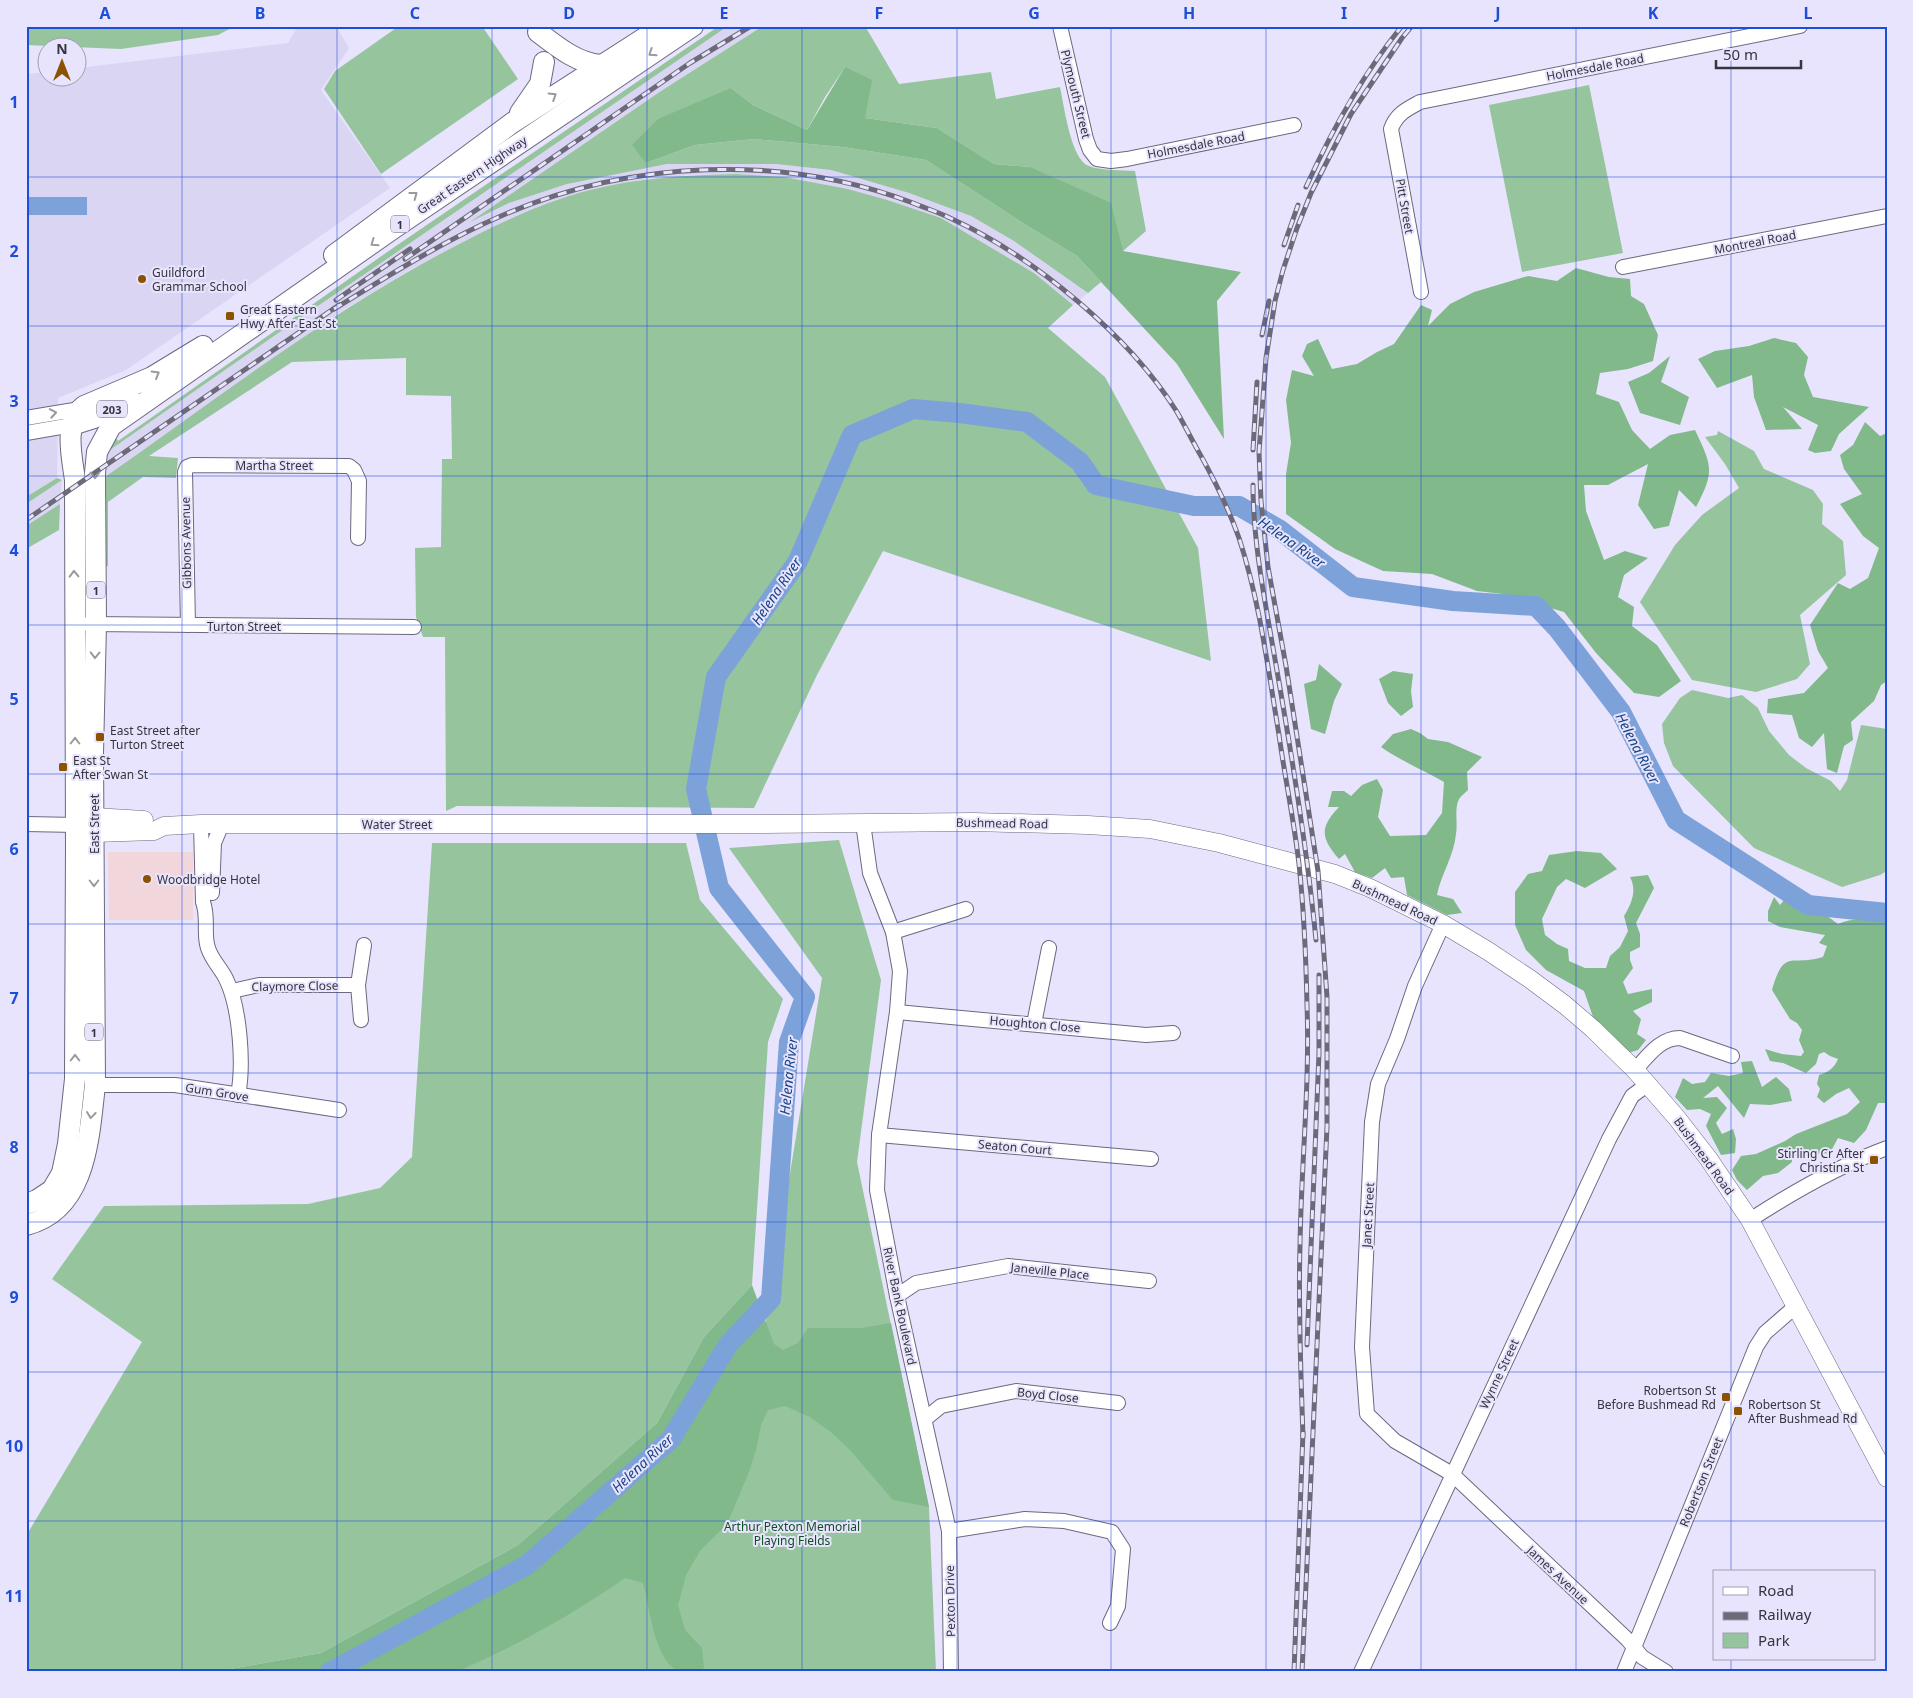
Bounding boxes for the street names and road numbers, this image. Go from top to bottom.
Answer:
street label: Plymouth Street [1057,48,1095,141]
street label: Holmesdale Road [1545,49,1645,85]
street label: Holmesdale Road [1146,127,1246,163]
street label: Great Eastern Highway [414,131,531,218]
street label: Pitt Street [1392,177,1418,236]
road number: 1 [391,215,409,232]
street label: Montreal Road [1713,226,1797,258]
road number: 203 [97,400,127,418]
street label: Martha Street [235,457,314,474]
street label: Gibbons Avenue [177,496,195,589]
road number: 1 [87,582,105,598]
street label: Turton Street [207,618,282,635]
street label: East Street [86,793,103,854]
street label: Bushmead Road [956,814,1048,832]
street label: Water Street [362,816,433,833]
street label: Bushmead Road [1350,875,1440,929]
street label: Claymore Close [251,977,339,995]
street label: Houghton Close [989,1012,1081,1036]
road number: 1 [85,1024,103,1040]
street label: Gum Grove [184,1079,250,1105]
street label: Bushmead Road [1670,1114,1738,1198]
street label: Seaton Court [978,1135,1053,1159]
street label: Janet Street [1358,1181,1378,1249]
street label: River Bank Boulevard [879,1246,921,1366]
street label: Janeville Place [1009,1258,1090,1284]
street label: Wynne Street [1475,1336,1523,1412]
street label: Boyd Close [1016,1383,1080,1407]
street label: Robertson Street [1675,1434,1727,1529]
street label: James Avenue [1523,1541,1593,1608]
street label: Pexton Drive [941,1565,959,1637]

